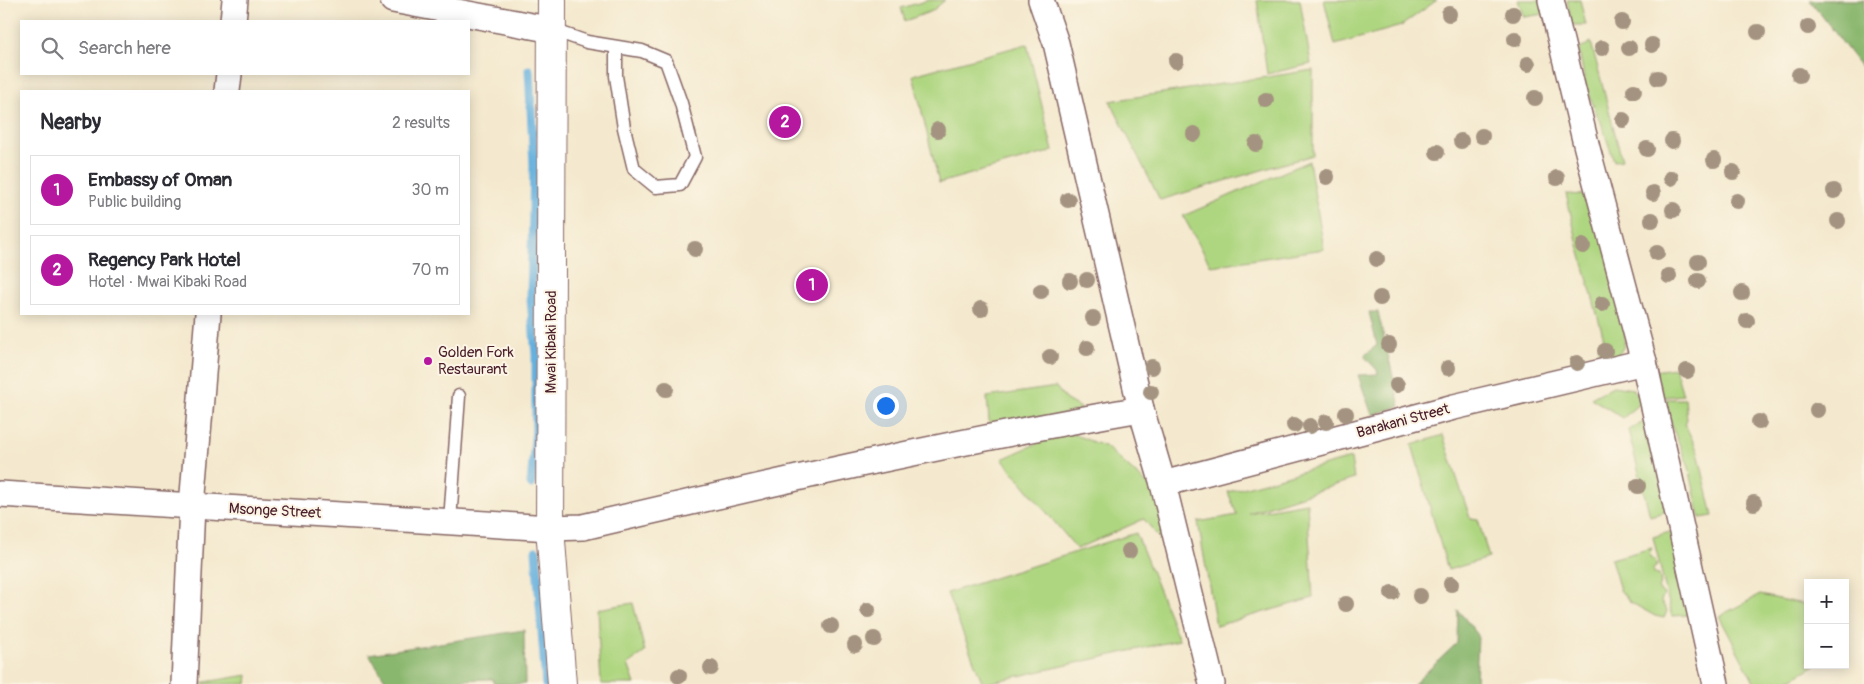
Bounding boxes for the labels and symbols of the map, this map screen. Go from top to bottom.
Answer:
pin: 2 [769,103,801,141]
pin: 1 [796,266,828,304]
street label: Mwai Kibaki Road [542,290,561,394]
place label: Golden Fork Restaurant [438,343,515,379]
marker: Golden Fork Restaurant [422,355,434,367]
your location [873,393,899,419]
street label: Barakani Street [1354,399,1453,443]
street label: Msonge Street [228,499,323,523]

